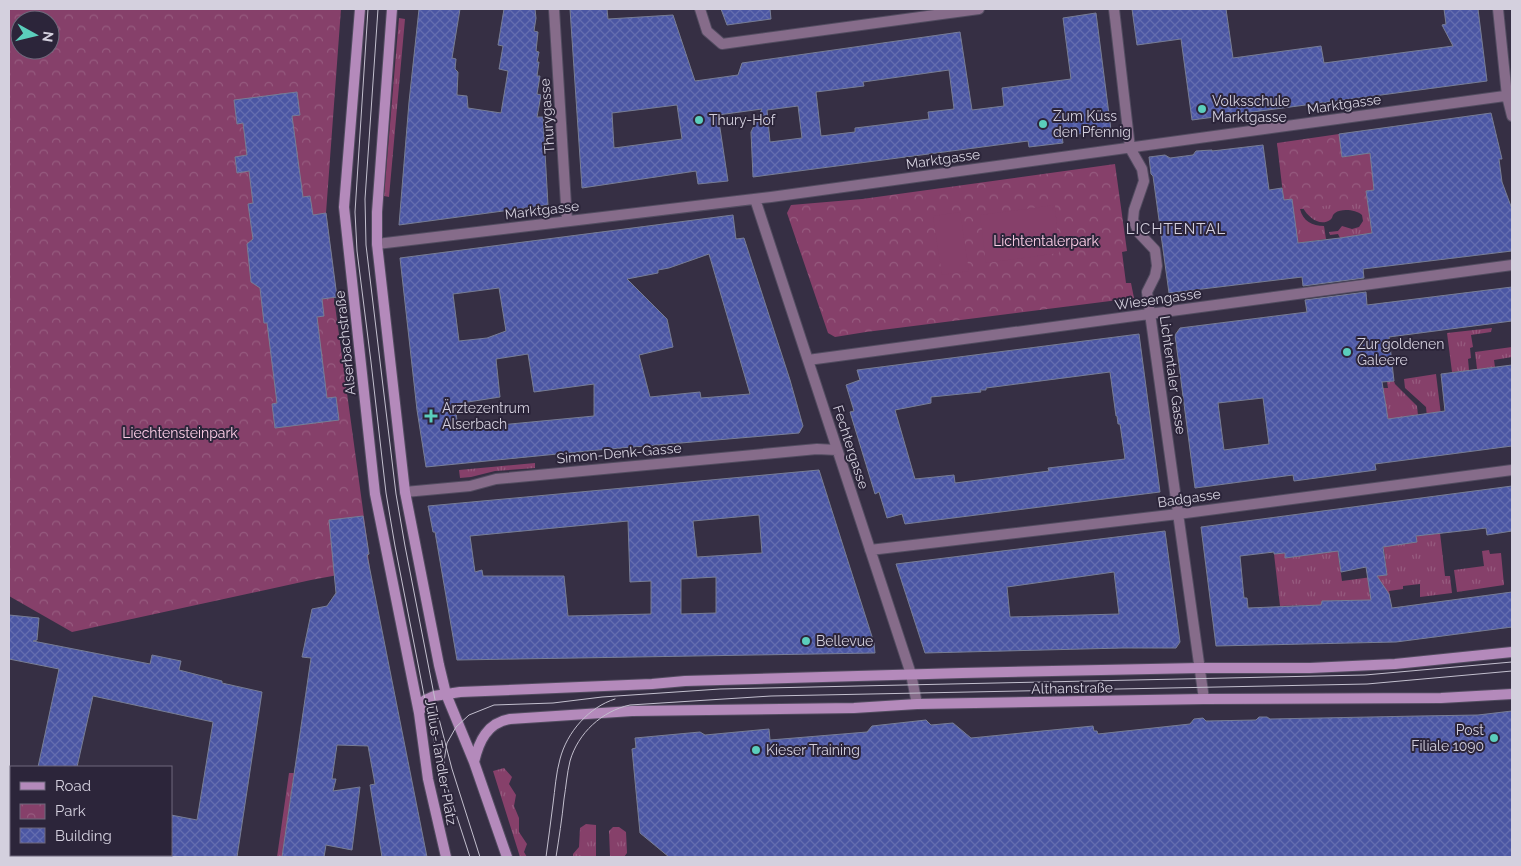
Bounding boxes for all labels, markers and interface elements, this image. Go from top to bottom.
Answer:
north arrow [10,10,60,60]
text: N [39,30,57,43]
street label: Thurygasse [536,78,558,154]
street label: Marktgasse [1306,91,1382,117]
place label: Volksschule Marktgasse [1212,93,1290,125]
marker: Volksschule Marktgasse [1196,103,1208,115]
place label: Zum Küss den Pfennig [1053,108,1131,140]
place label: Thury-Hof [709,112,777,128]
marker: Thury-Hof [693,114,705,126]
marker: Zum Küss den Pfennig [1037,118,1049,130]
street label: Marktgasse [905,146,981,172]
street label: Marktgasse [504,198,580,222]
district label: LICHTENTAL [1126,220,1226,238]
park label: Lichtentalerpark [993,233,1099,249]
street label: Wiesengasse [1114,285,1202,313]
street label: Alserbachstraße [332,290,358,396]
street label: Lichtentaler Gasse [1157,315,1189,435]
place label: Zur goldenen Galeere [1357,336,1444,368]
marker: Zur goldenen Galeere [1341,346,1353,358]
place label: Ärztezentrum Alserbach [442,398,530,432]
street label: Fechtergasse [830,403,872,491]
marker: Ärztezentrum Alserbach [424,409,438,423]
park label: Liechtensteinpark [122,425,238,441]
street label: Simon-Denk-Gasse [556,440,682,466]
street label: Badgasse [1156,486,1222,510]
place label: Bellevue [816,633,873,649]
marker: Bellevue [800,635,812,647]
street label: Althanstraße [1031,679,1113,697]
street label: Julius-Tandler-Platz [422,698,460,826]
place label: Post Filiale 1090 [1411,722,1484,754]
marker: Post Filiale 1090 [1488,732,1500,744]
place label: Kieser Training [766,742,860,758]
marker: Kieser Training [750,744,762,756]
legend [10,766,172,856]
text: Road [55,777,91,795]
text: Park [55,802,86,820]
text: Building [55,827,112,845]

